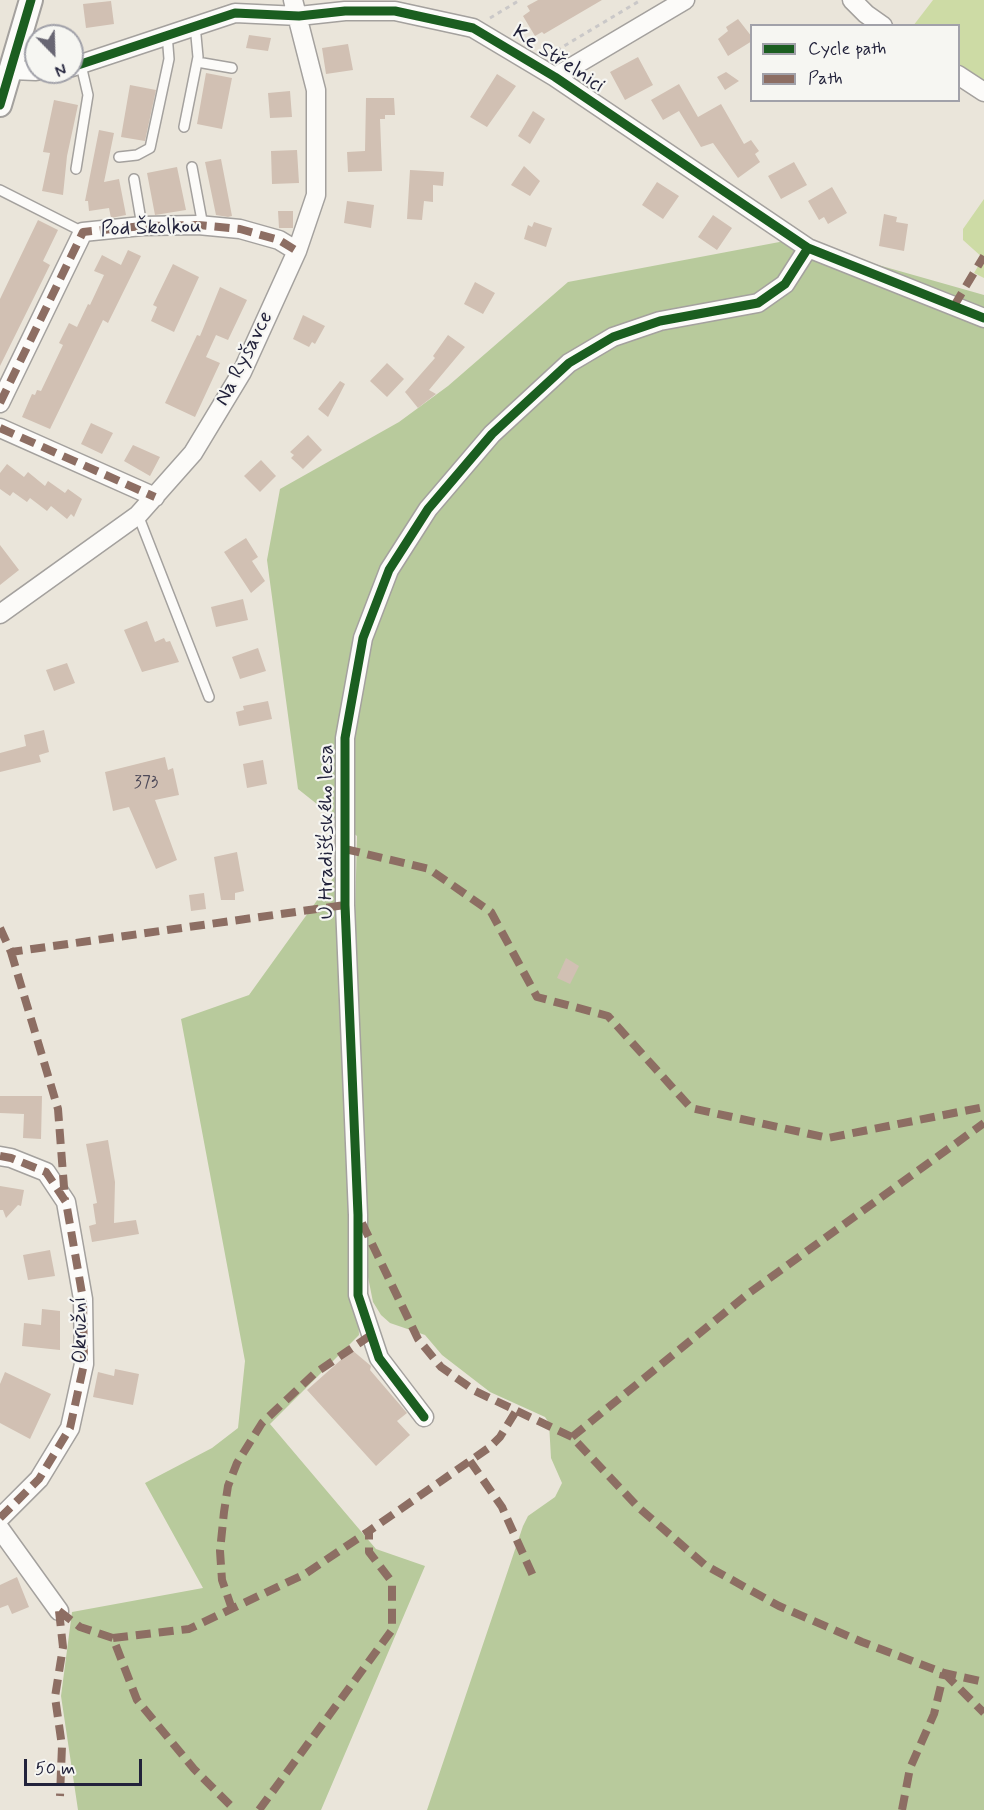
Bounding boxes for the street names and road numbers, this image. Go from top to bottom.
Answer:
street label: Ke Střelnici [507,21,609,99]
street label: Pod Školkou [100,215,202,243]
street label: Na Ryšavce [210,308,280,410]
street label: U Hradišťského lesa [315,744,341,920]
street label: Okružní [68,1296,94,1364]

